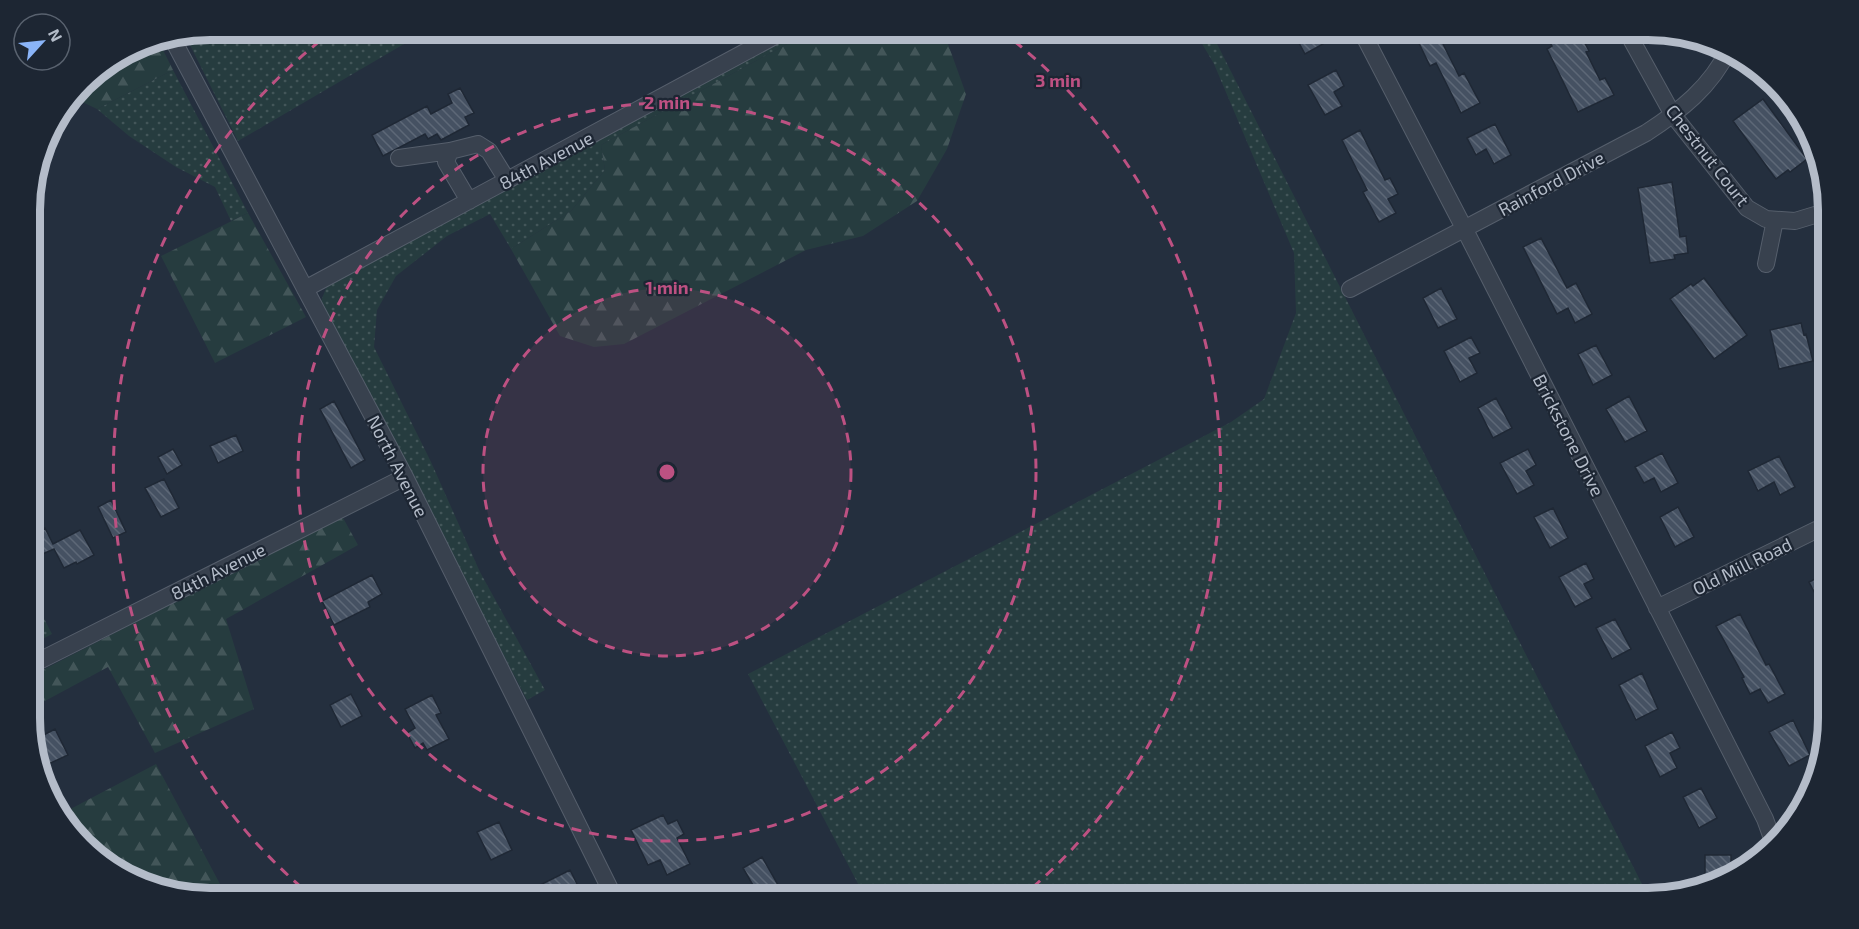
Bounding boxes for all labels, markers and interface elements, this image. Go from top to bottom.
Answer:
north arrow [12,12,72,72]
text: N [45,25,67,44]
text: 3 min [1035,69,1081,91]
text: 2 min [644,91,690,113]
street label: Chestnut Court [1662,100,1755,210]
street label: 84th Avenue [495,126,597,194]
street label: Rainford Drive [1494,146,1608,220]
text: 1 min [645,276,689,298]
street label: Brickstone Drive [1529,370,1609,500]
street label: North Avenue [363,411,433,521]
centre of rings [657,462,677,482]
street label: Old Mill Road [1689,533,1795,599]
street label: 84th Avenue [167,538,269,604]

